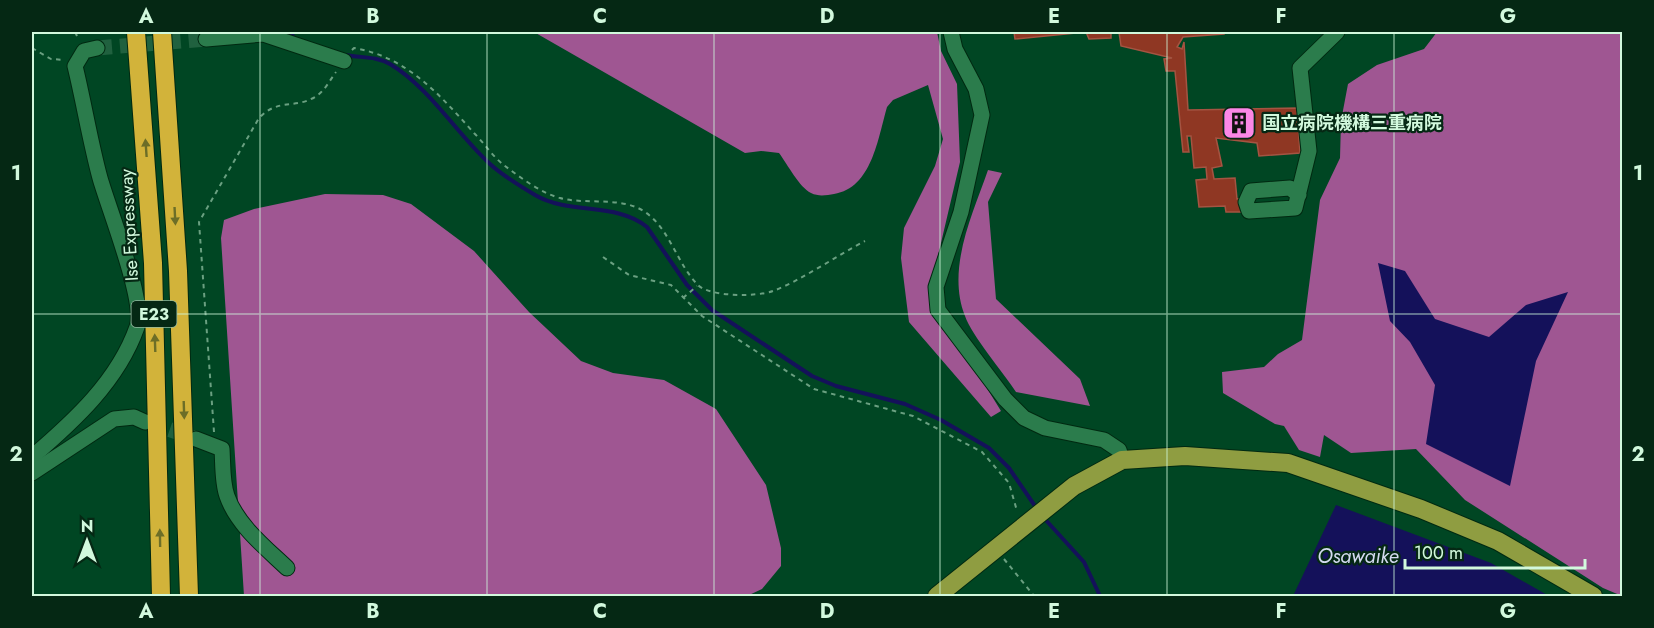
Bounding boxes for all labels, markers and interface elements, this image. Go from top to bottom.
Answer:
text: A [138,2,154,31]
text: B [366,2,380,31]
text: C [593,2,607,31]
text: D [820,2,834,31]
text: E [1048,2,1060,31]
text: F [1275,2,1287,31]
text: G [1500,2,1516,31]
building icon: 国立病院機構三重病院 [1221,105,1257,141]
place label: 国立病院機構三重病院 [1262,110,1442,136]
one-way arrow [141,139,150,158]
text: 1 [11,159,21,188]
text: 1 [1633,159,1643,188]
street label: Ise Expressway [113,168,145,282]
one-way arrow [171,206,180,225]
road number: E23 [132,301,176,327]
one-way arrow [151,334,160,353]
one-way arrow [180,401,189,420]
text: 2 [9,440,23,469]
text: 2 [1631,440,1645,469]
north arrow [57,511,117,571]
text: N [81,515,93,538]
one-way arrow [155,529,165,548]
scale bar [1405,532,1585,570]
text: 100 m [1414,540,1463,566]
water label: Osawaike [1317,542,1399,571]
text: A [138,597,154,626]
text: B [366,597,380,626]
text: C [593,597,607,626]
text: D [820,597,834,626]
text: E [1048,597,1060,626]
text: F [1275,597,1287,626]
text: G [1500,597,1516,626]

